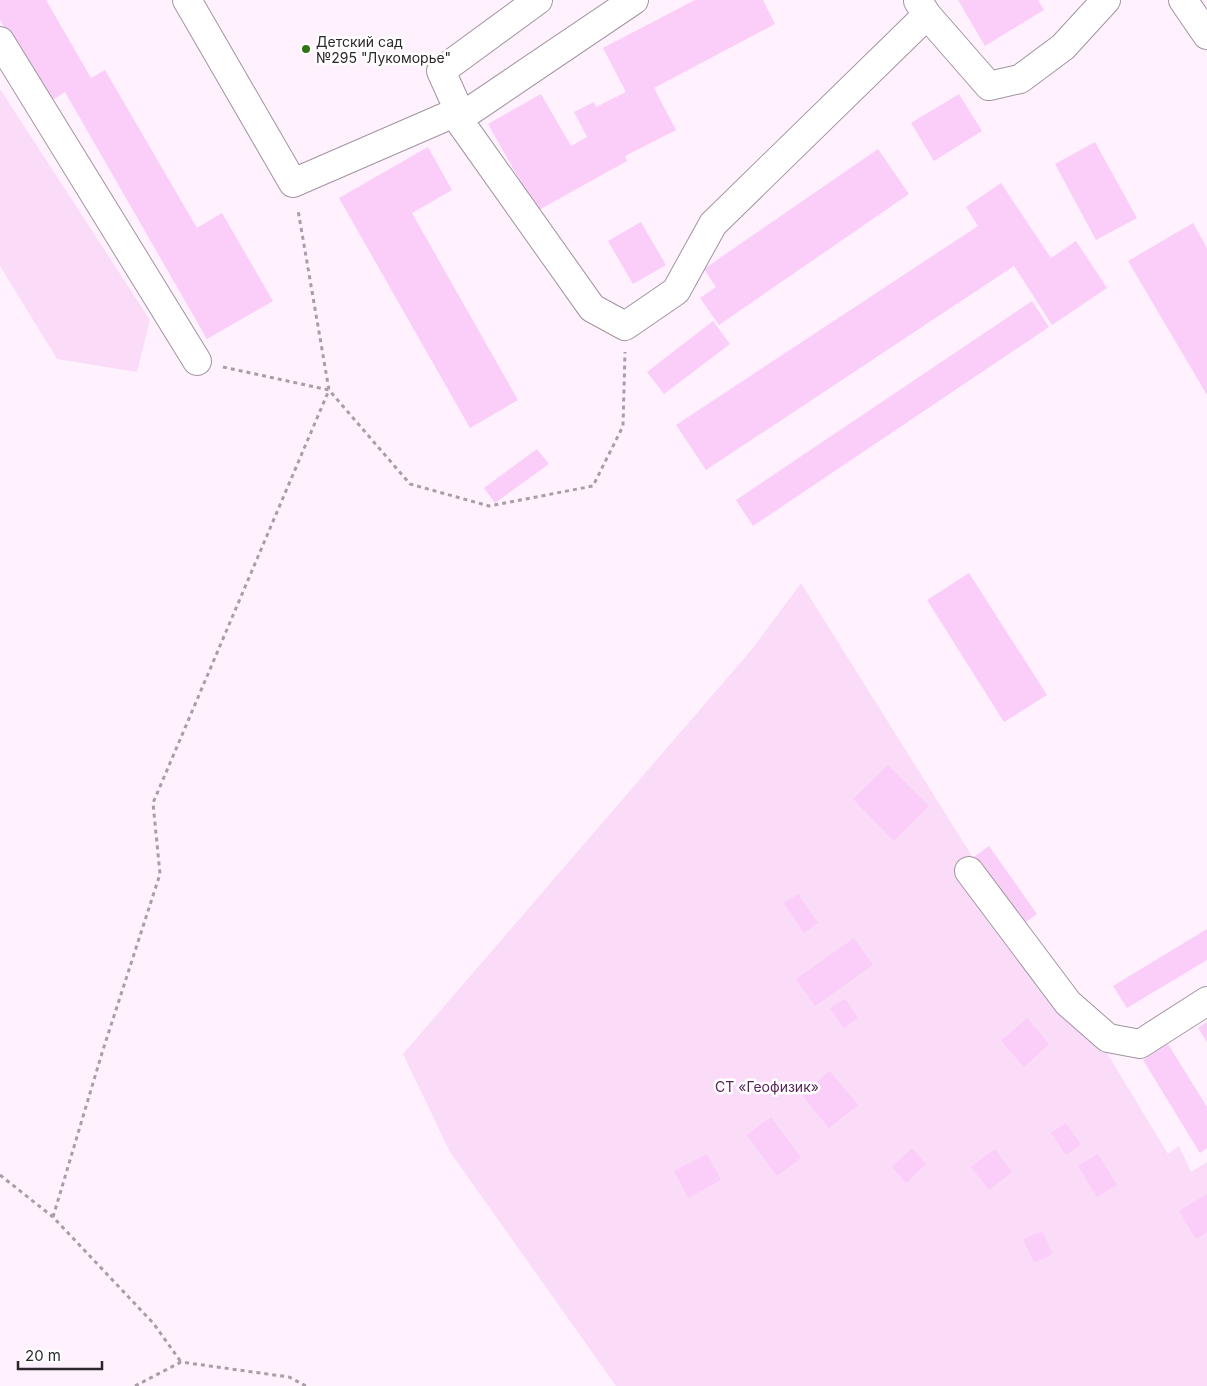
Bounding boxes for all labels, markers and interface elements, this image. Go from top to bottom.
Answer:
place label: Детский сад №295 "Лукоморье" [316,33,451,66]
marker: Детский сад №295 "Лукоморье" [300,43,312,55]
park label: СТ «Геофизик» [715,1078,819,1095]
scale bar [18,1338,101,1370]
text: 20 m [25,1346,61,1365]

